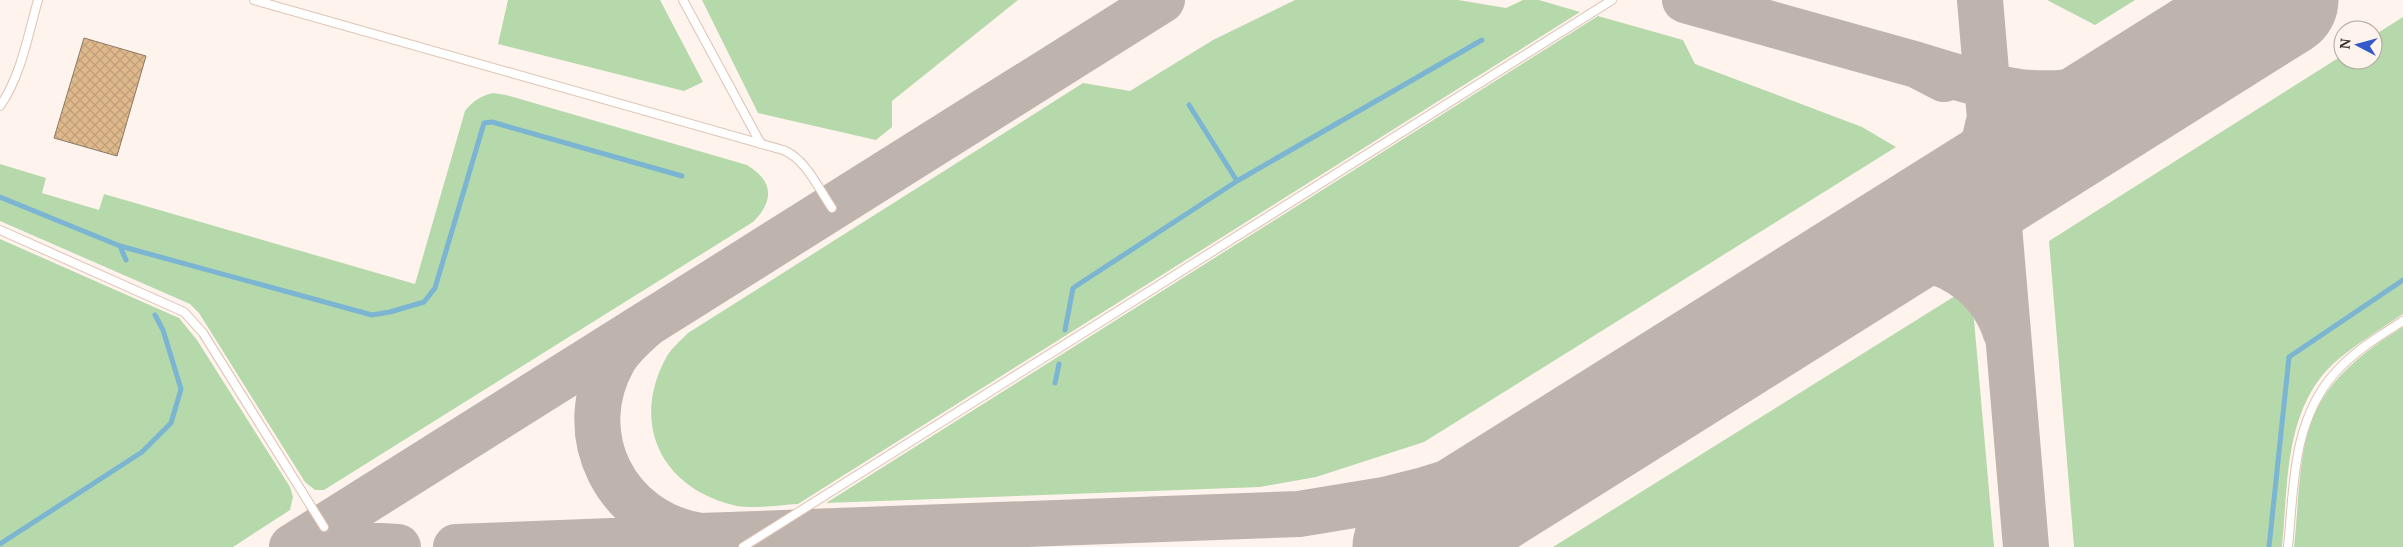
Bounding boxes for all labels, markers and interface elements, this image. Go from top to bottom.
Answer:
north arrow [2333,20,2383,70]
text: N [2335,37,2355,50]

